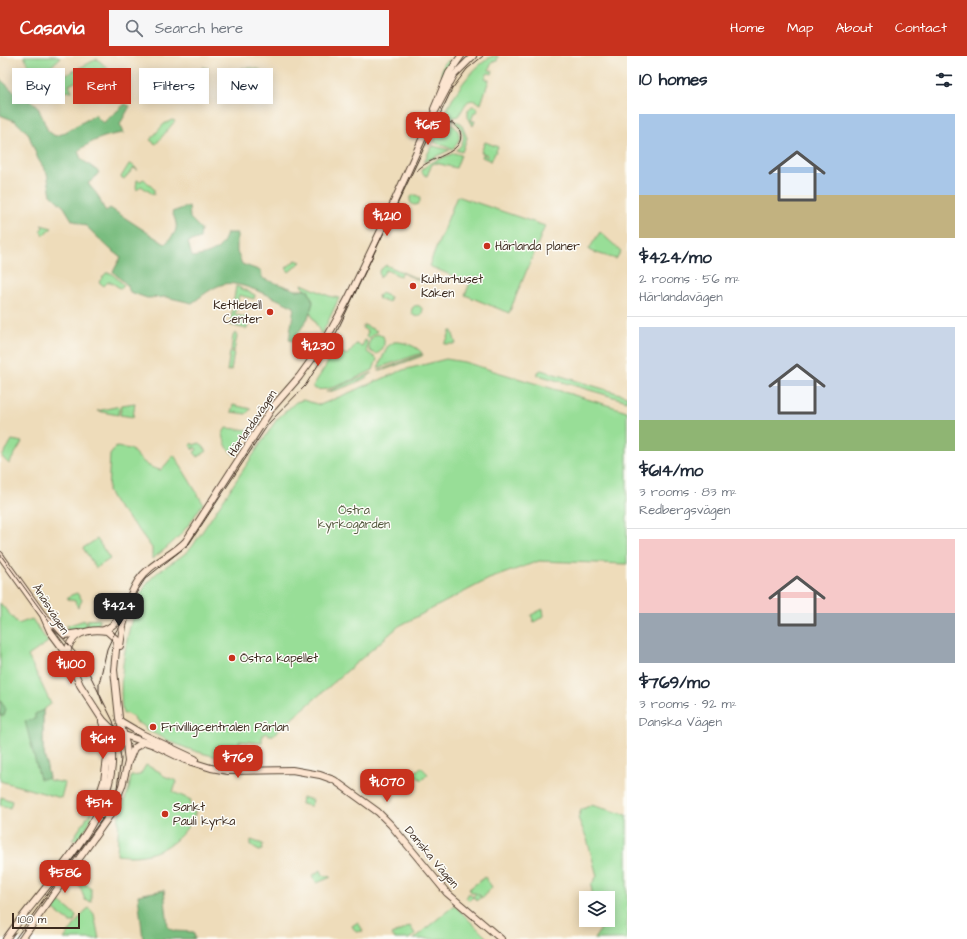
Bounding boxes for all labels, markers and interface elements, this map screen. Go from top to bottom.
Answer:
search box [109,10,389,46]
text: Casavia [20,15,85,42]
icon: search [123,17,145,39]
text: Search here [155,18,243,39]
text: Home [730,18,765,38]
text: Map [787,18,813,38]
text: About [835,18,873,38]
text: Contact [895,18,947,38]
chip: Buy [12,68,65,104]
chip: Rent [73,68,131,104]
chip: Filters [139,68,209,104]
chip: New [217,68,273,104]
text: 10 homes [639,68,708,92]
icon: filters [933,69,955,91]
pin: $615 [404,112,452,146]
text: $615 [415,116,441,134]
icon: home [761,140,833,212]
pin: $1,210 [354,203,420,237]
text: $1,210 [373,207,401,225]
place label: Härlanda planer [495,238,580,255]
marker: Härlanda planer [482,241,492,251]
text: $424/mo [639,246,712,270]
text: 2 rooms · 56 m² [639,270,740,288]
place label: Kulturhuset Kåken [421,271,483,302]
marker: Kulturhuset Kåken [408,281,418,291]
text: Härlandavägen [639,288,723,306]
place label: Kettlebell Center [213,297,262,328]
marker: Kettlebell Center [265,307,275,317]
pin: $1,230 [285,333,351,367]
text: $1,230 [301,337,335,355]
icon: home [761,353,833,425]
street label: Härlandavägen [224,387,282,461]
text: $614/mo [639,459,703,483]
text: 3 rooms · 83 m² [639,483,737,501]
text: Redbergsvägen [639,501,730,519]
park label: Östra kyrkogården [318,502,390,534]
icon: home [761,565,833,637]
street label: Ånäsvägen [27,581,73,638]
pin: $424 [95,593,143,627]
text: $424 [103,597,135,615]
place label: Östra kapellet [240,650,318,667]
pin: $1,100 [38,651,104,685]
marker: Östra kapellet [227,653,237,663]
text: $1,100 [56,655,86,673]
text: $769/mo [639,671,710,695]
text: 3 rooms · 92 m² [639,695,737,713]
text: Danska Vägen [639,713,722,731]
place label: Frivilligcentralen Pärlan [161,719,289,737]
marker: Frivilligcentralen Pärlan [148,722,158,732]
pin: $614 [79,726,127,760]
text: $614 [90,730,116,748]
pin: $769 [214,745,262,779]
text: $769 [223,749,253,767]
pin: $1,070 [354,769,420,803]
text: $1,070 [369,773,405,791]
pin: $514 [75,790,123,824]
text: $514 [86,794,112,812]
place label: Sankt Pauli kyrka [173,799,235,831]
marker: Sankt Pauli kyrka [160,809,170,819]
street label: Danska Vägen [400,823,463,893]
pin: $586 [41,860,89,894]
text: $586 [48,864,82,882]
map controls [579,891,615,927]
button: layers [579,891,615,927]
scale bar [12,911,80,930]
text: 100 m [18,912,46,927]

